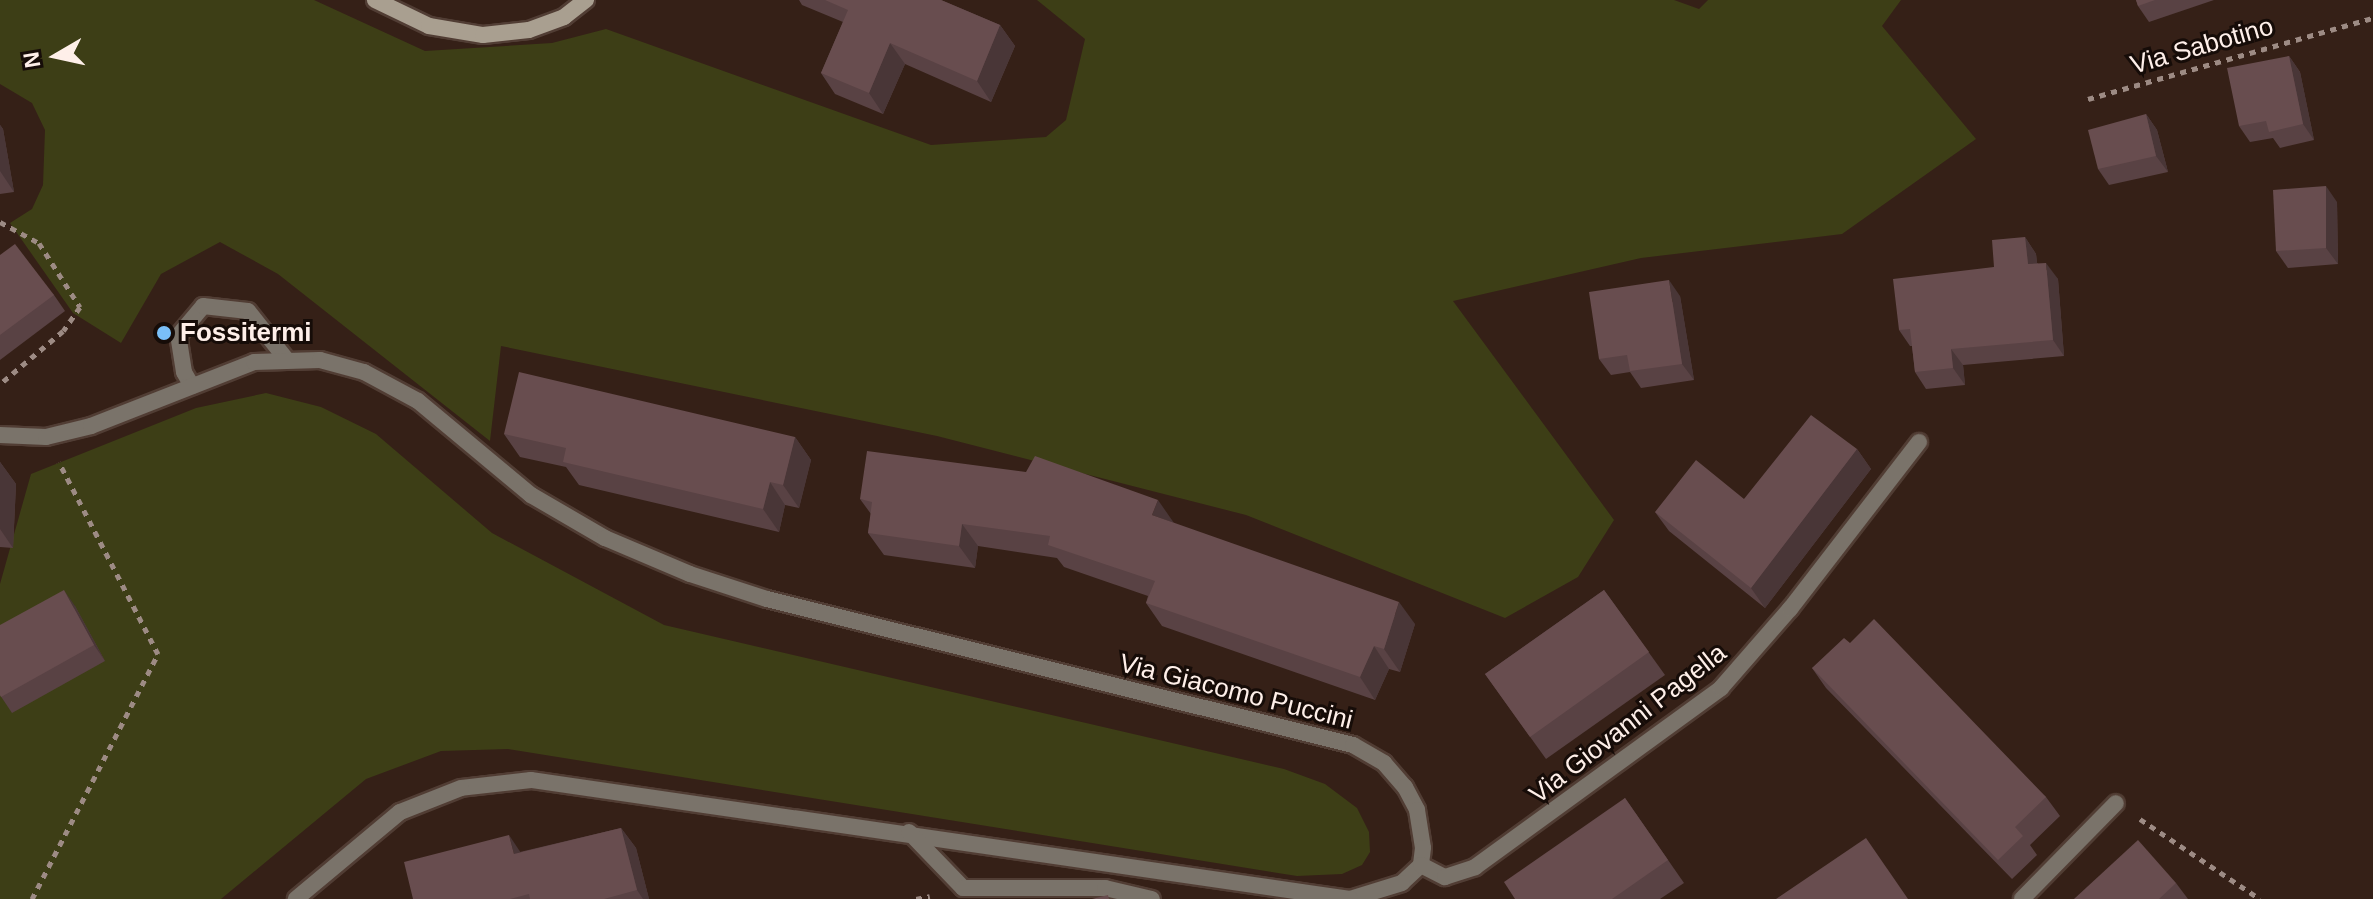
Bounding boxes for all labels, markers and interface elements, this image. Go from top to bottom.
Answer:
street label: Via Sabotino [2127,11,2277,81]
north arrow [16,16,96,96]
text: N [18,50,45,70]
place label: Fossitermi [180,317,311,349]
marker: Fossitermi [155,324,173,342]
street label: Via Giovanni Pagella [1523,638,1733,810]
street label: Via Giacomo Puccini [1116,648,1356,736]

